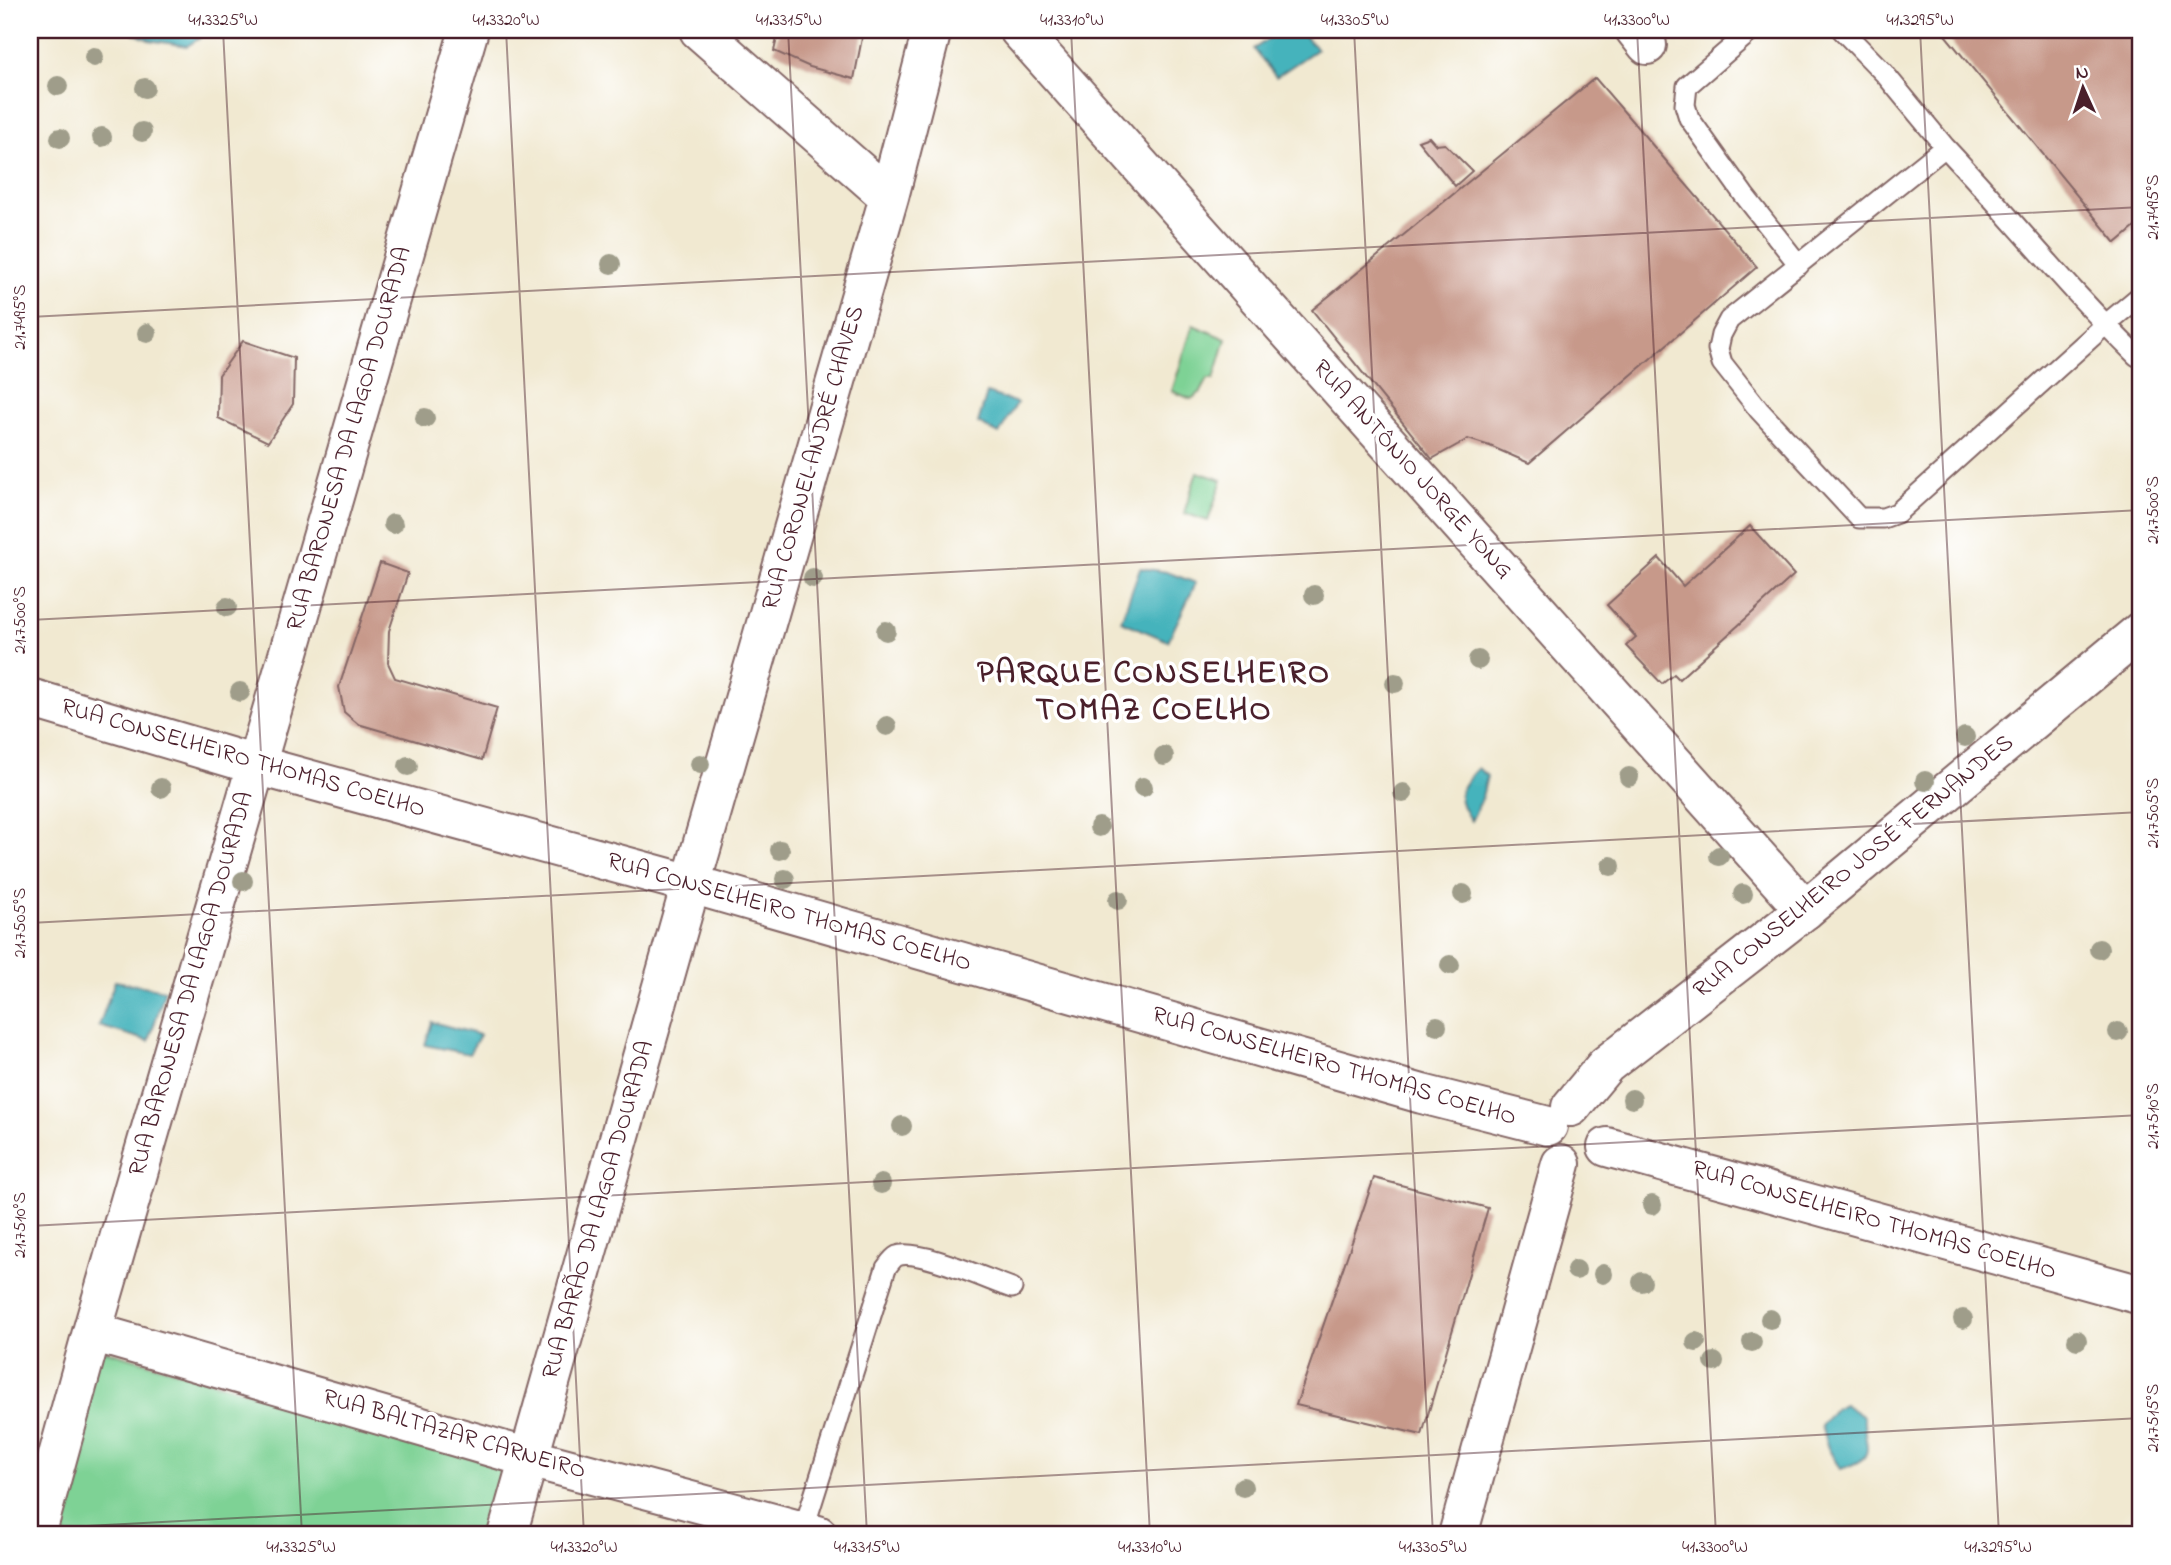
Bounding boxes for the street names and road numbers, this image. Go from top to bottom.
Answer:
street label: RUA BARONESA DA LAGOA DOURADA [278,243,422,635]
street label: RUA CORONEL ANDRÉ CHAVES [754,302,874,614]
street label: RUA ANTÔNIO JORGE YONG [1304,352,1520,588]
street label: RUA CONSELHEIRO THOMAS COELHO [57,690,429,828]
street label: RUA CONSELHEIRO JOSÉ FERNANDES [1686,726,2022,1008]
street label: RUA BARONESA DA LAGOA DOURADA [120,788,264,1180]
street label: RUA CONSELHEIRO THOMAS COELHO [603,844,975,982]
street label: RUA CONSELHEIRO THOMAS COELHO [1148,998,1520,1136]
street label: RUA BARÃO DA LAGOA DOURADA [534,1037,664,1383]
street label: RUA CONSELHEIRO THOMAS COELHO [1688,1152,2060,1290]
street label: RUA BALTAZAR CARNEIRO [318,1381,590,1489]

